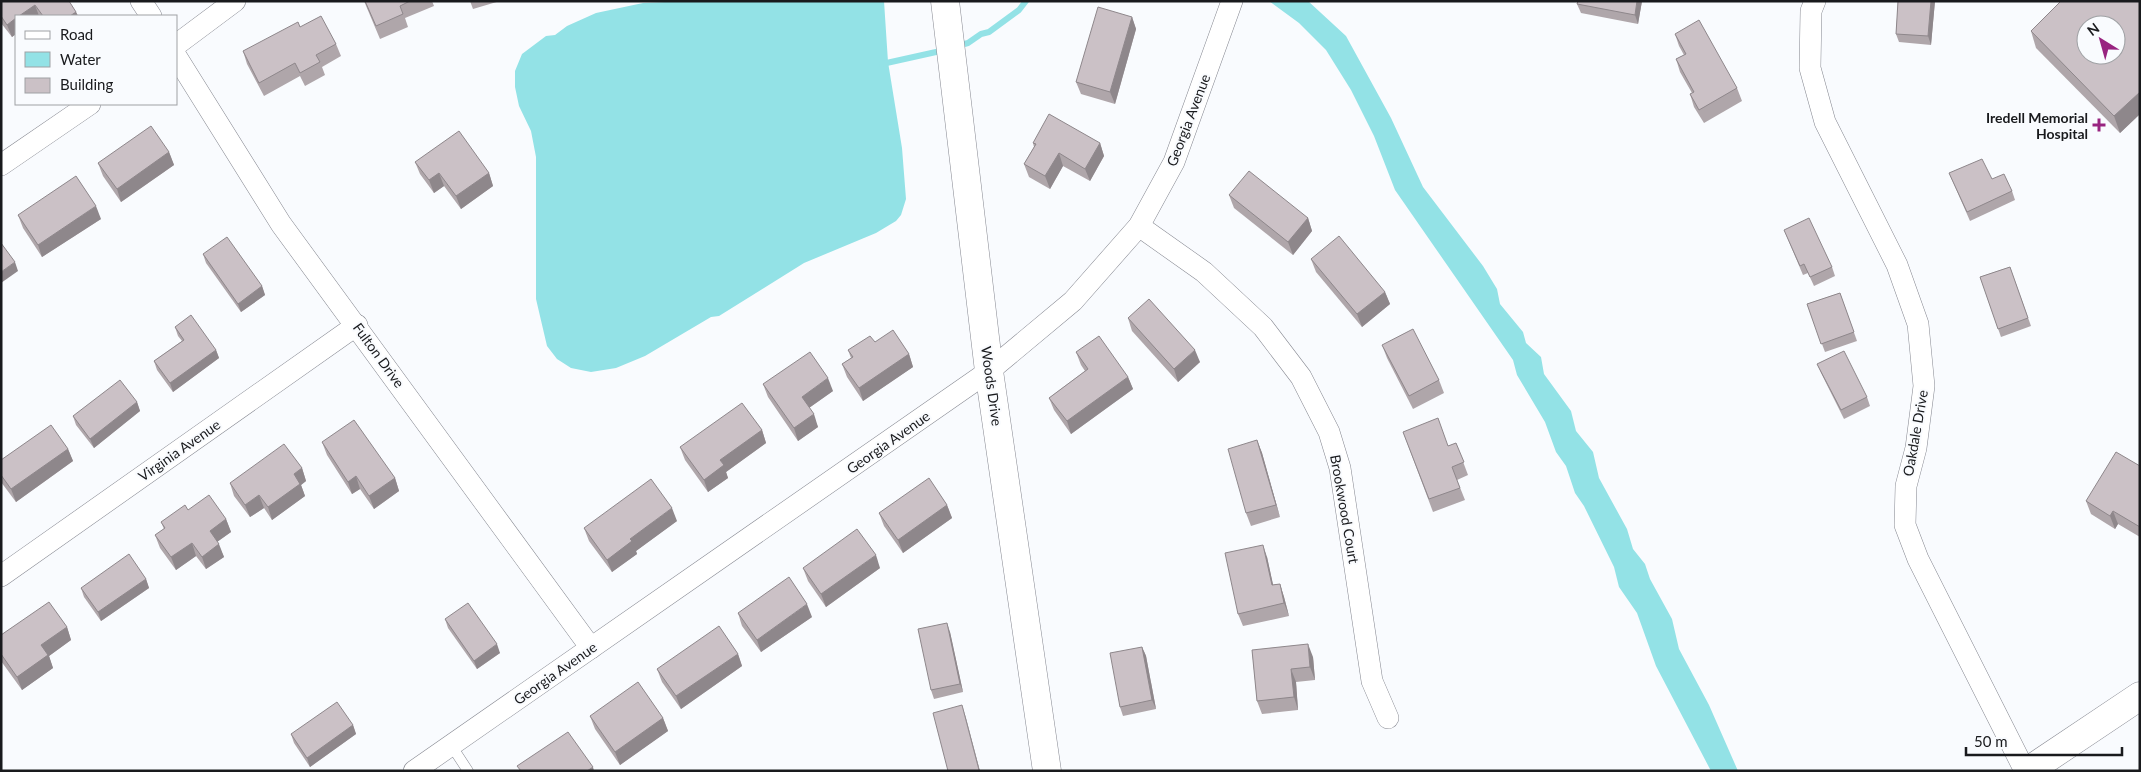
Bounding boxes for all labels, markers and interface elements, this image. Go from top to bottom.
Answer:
legend [15,15,178,105]
north arrow [2076,15,2126,65]
text: N [2083,19,2102,39]
text: Road [60,25,93,43]
text: Water [60,50,101,68]
street label: Georgia Avenue [1163,71,1213,169]
text: Building [60,75,113,93]
place label: Iredell Memorial Hospital [1986,109,2088,142]
marker: Iredell Memorial Hospital [2092,118,2106,132]
street label: Fulton Drive [350,319,408,391]
street label: Woods Drive [978,345,1006,427]
street label: Oakdale Drive [1899,389,1931,477]
street label: Georgia Avenue [843,407,933,477]
street label: Virginia Avenue [135,416,223,484]
street label: Brookwood Court [1327,453,1363,565]
street label: Georgia Avenue [510,638,600,708]
scale bar [1966,724,2122,756]
text: 50 m [1974,732,2008,750]

